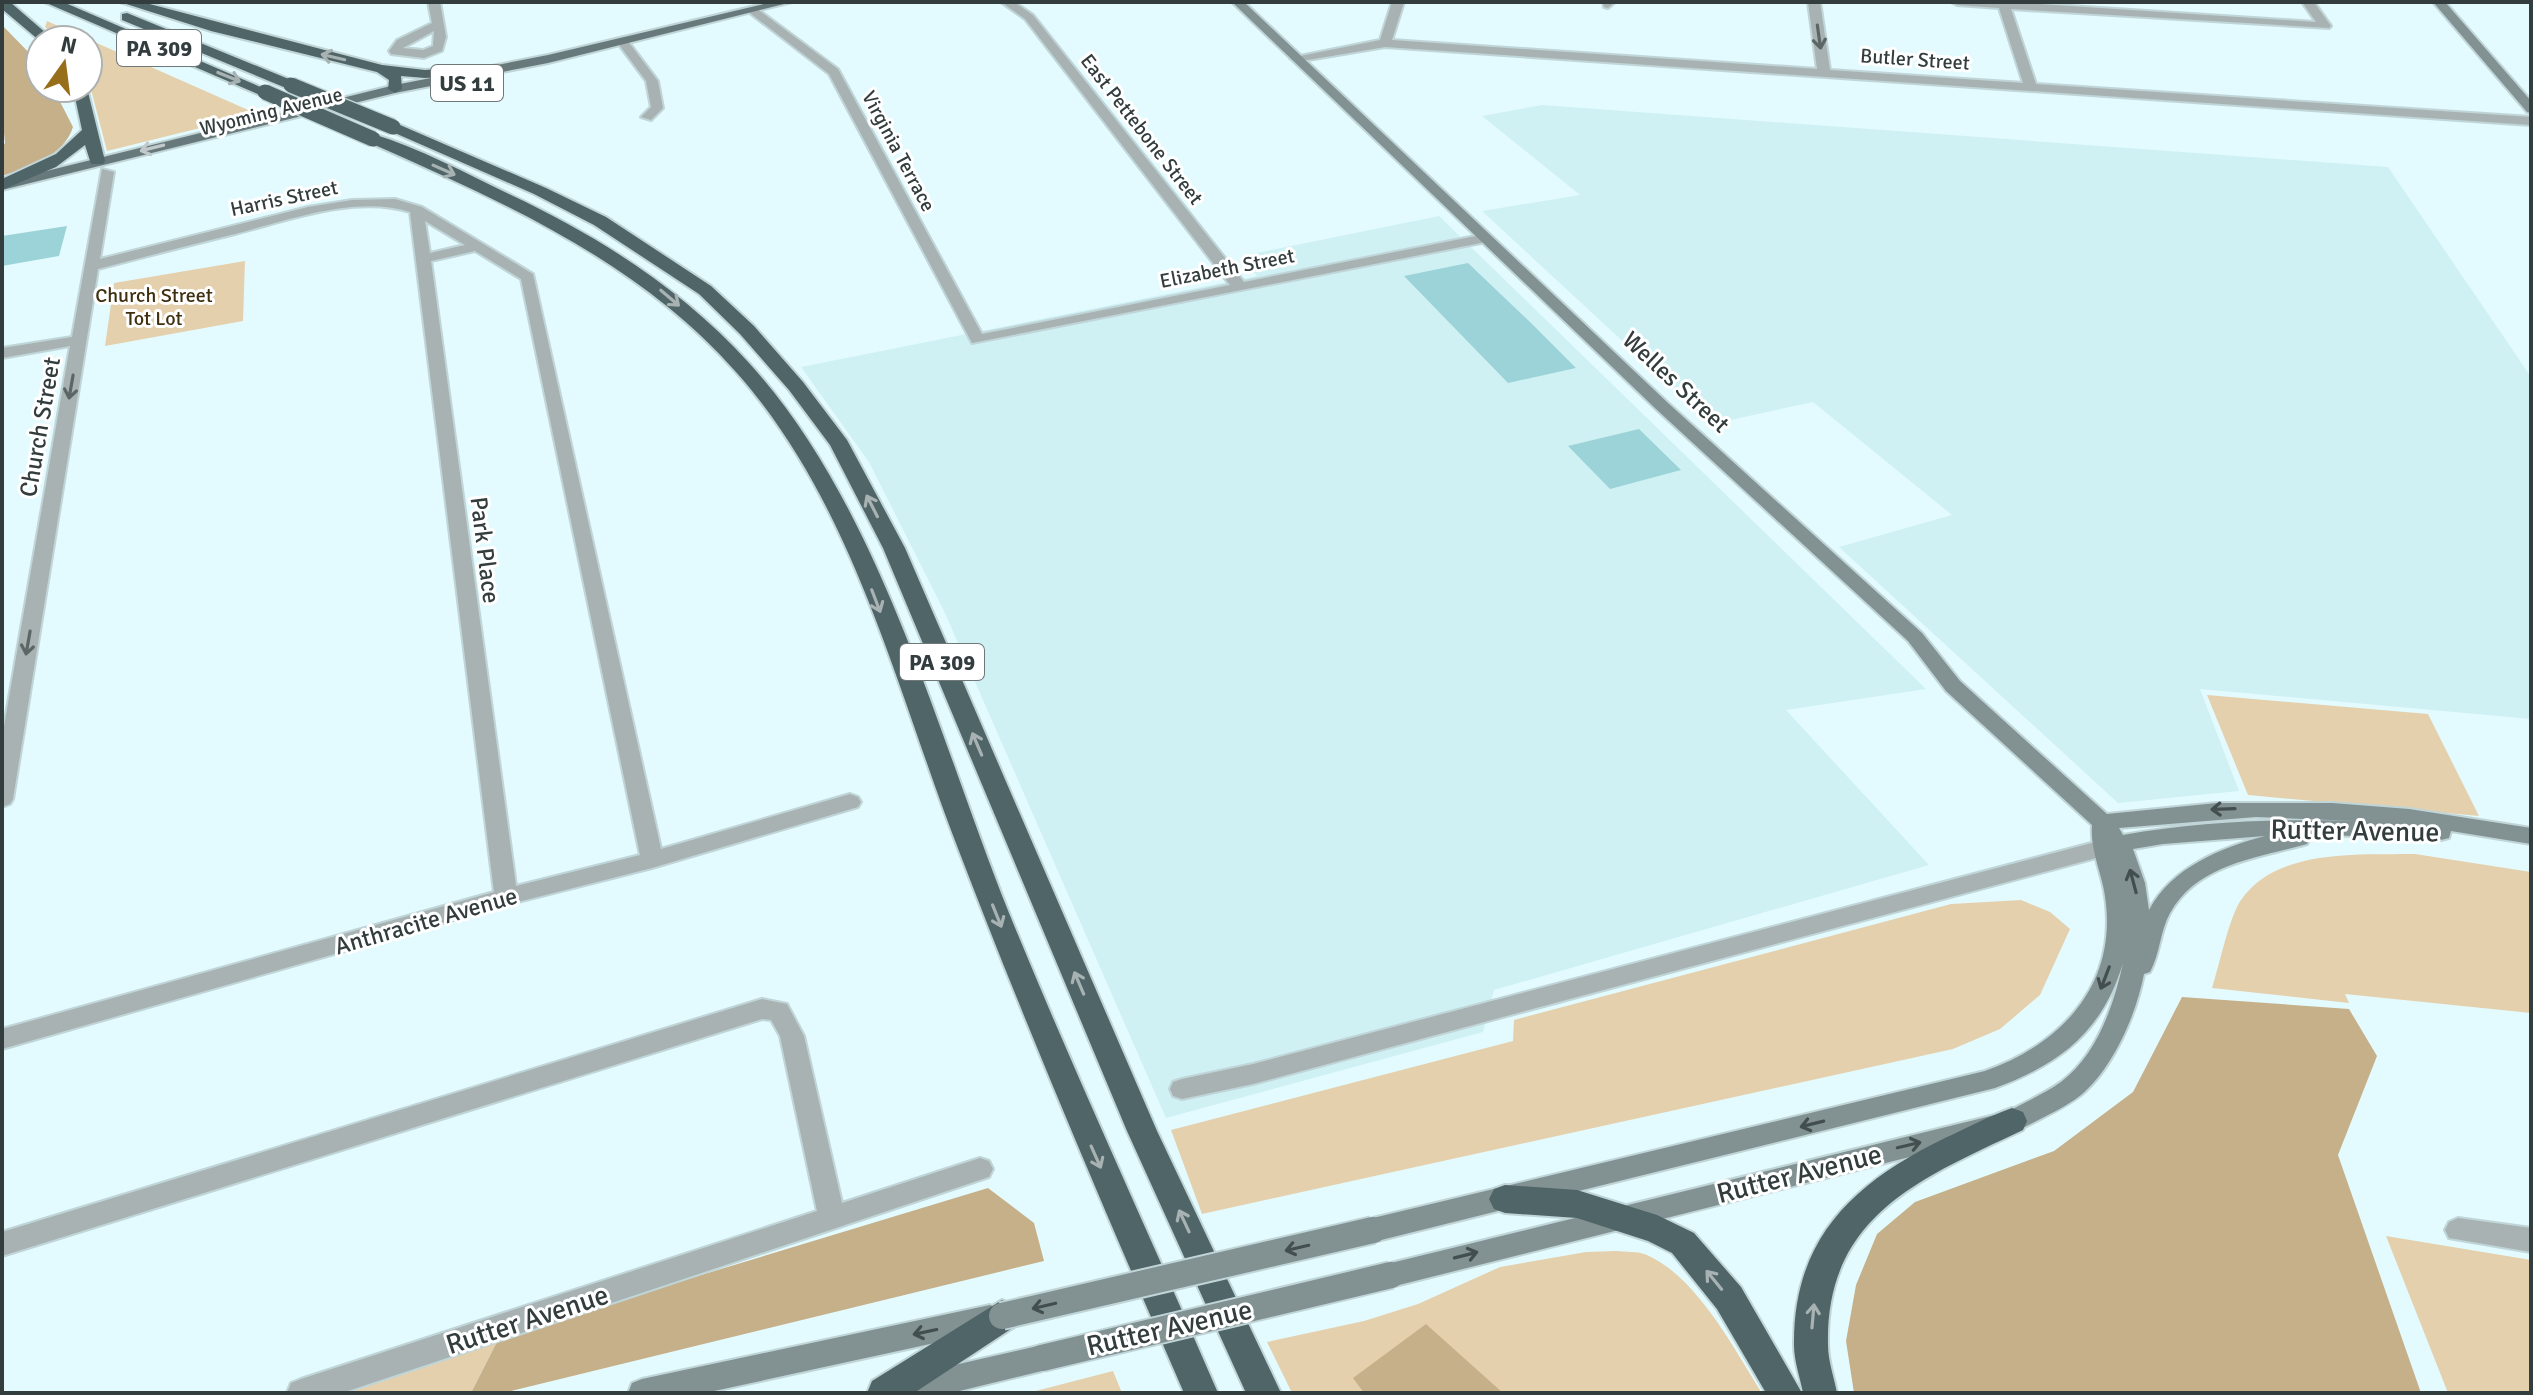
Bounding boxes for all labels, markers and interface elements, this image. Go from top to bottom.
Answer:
north arrow [24,24,104,104]
one-way arrow [1812,24,1827,49]
text: N [58,30,79,60]
road number: PA 309 [117,30,201,66]
street label: Butler Street [1859,43,1971,76]
one-way arrow [321,49,346,64]
street label: East Pettebone Street [1075,49,1208,210]
road number: US 11 [431,65,503,101]
one-way arrow [216,70,240,85]
street label: Wyoming Avenue [197,82,345,141]
street label: Virginia Terrace [856,87,941,216]
one-way arrow [140,141,166,156]
one-way arrow [432,163,456,178]
street label: Harris Street [228,175,340,222]
street label: Elizabeth Street [1158,243,1296,294]
park label: Church Street Tot Lot [95,283,213,331]
one-way arrow [659,289,680,306]
street label: Welles Street [1616,325,1736,439]
street label: Church Street [13,355,67,499]
one-way arrow [63,374,78,399]
one-way arrow [864,494,880,518]
street label: Park Place [464,495,506,605]
one-way arrow [870,588,884,613]
one-way arrow [20,630,35,656]
road number: PA 309 [900,644,984,680]
one-way arrow [968,732,983,757]
one-way arrow [2210,801,2237,816]
street label: Rutter Avenue [2270,813,2440,849]
one-way arrow [2125,869,2140,895]
street label: Anthracite Avenue [331,881,521,961]
one-way arrow [991,903,1006,928]
one-way arrow [2097,965,2111,990]
one-way arrow [1070,971,1085,996]
one-way arrow [1800,1117,1825,1132]
street label: Rutter Avenue [1713,1137,1885,1211]
one-way arrow [1895,1137,1921,1152]
one-way arrow [1089,1144,1104,1169]
one-way arrow [1176,1209,1191,1233]
one-way arrow [1285,1241,1311,1256]
one-way arrow [1453,1247,1479,1262]
one-way arrow [1705,1270,1723,1290]
street label: Rutter Avenue [442,1278,613,1362]
street label: Rutter Avenue [1083,1292,1255,1364]
one-way arrow [1032,1299,1057,1314]
one-way arrow [1806,1303,1821,1330]
one-way arrow [913,1325,939,1340]

